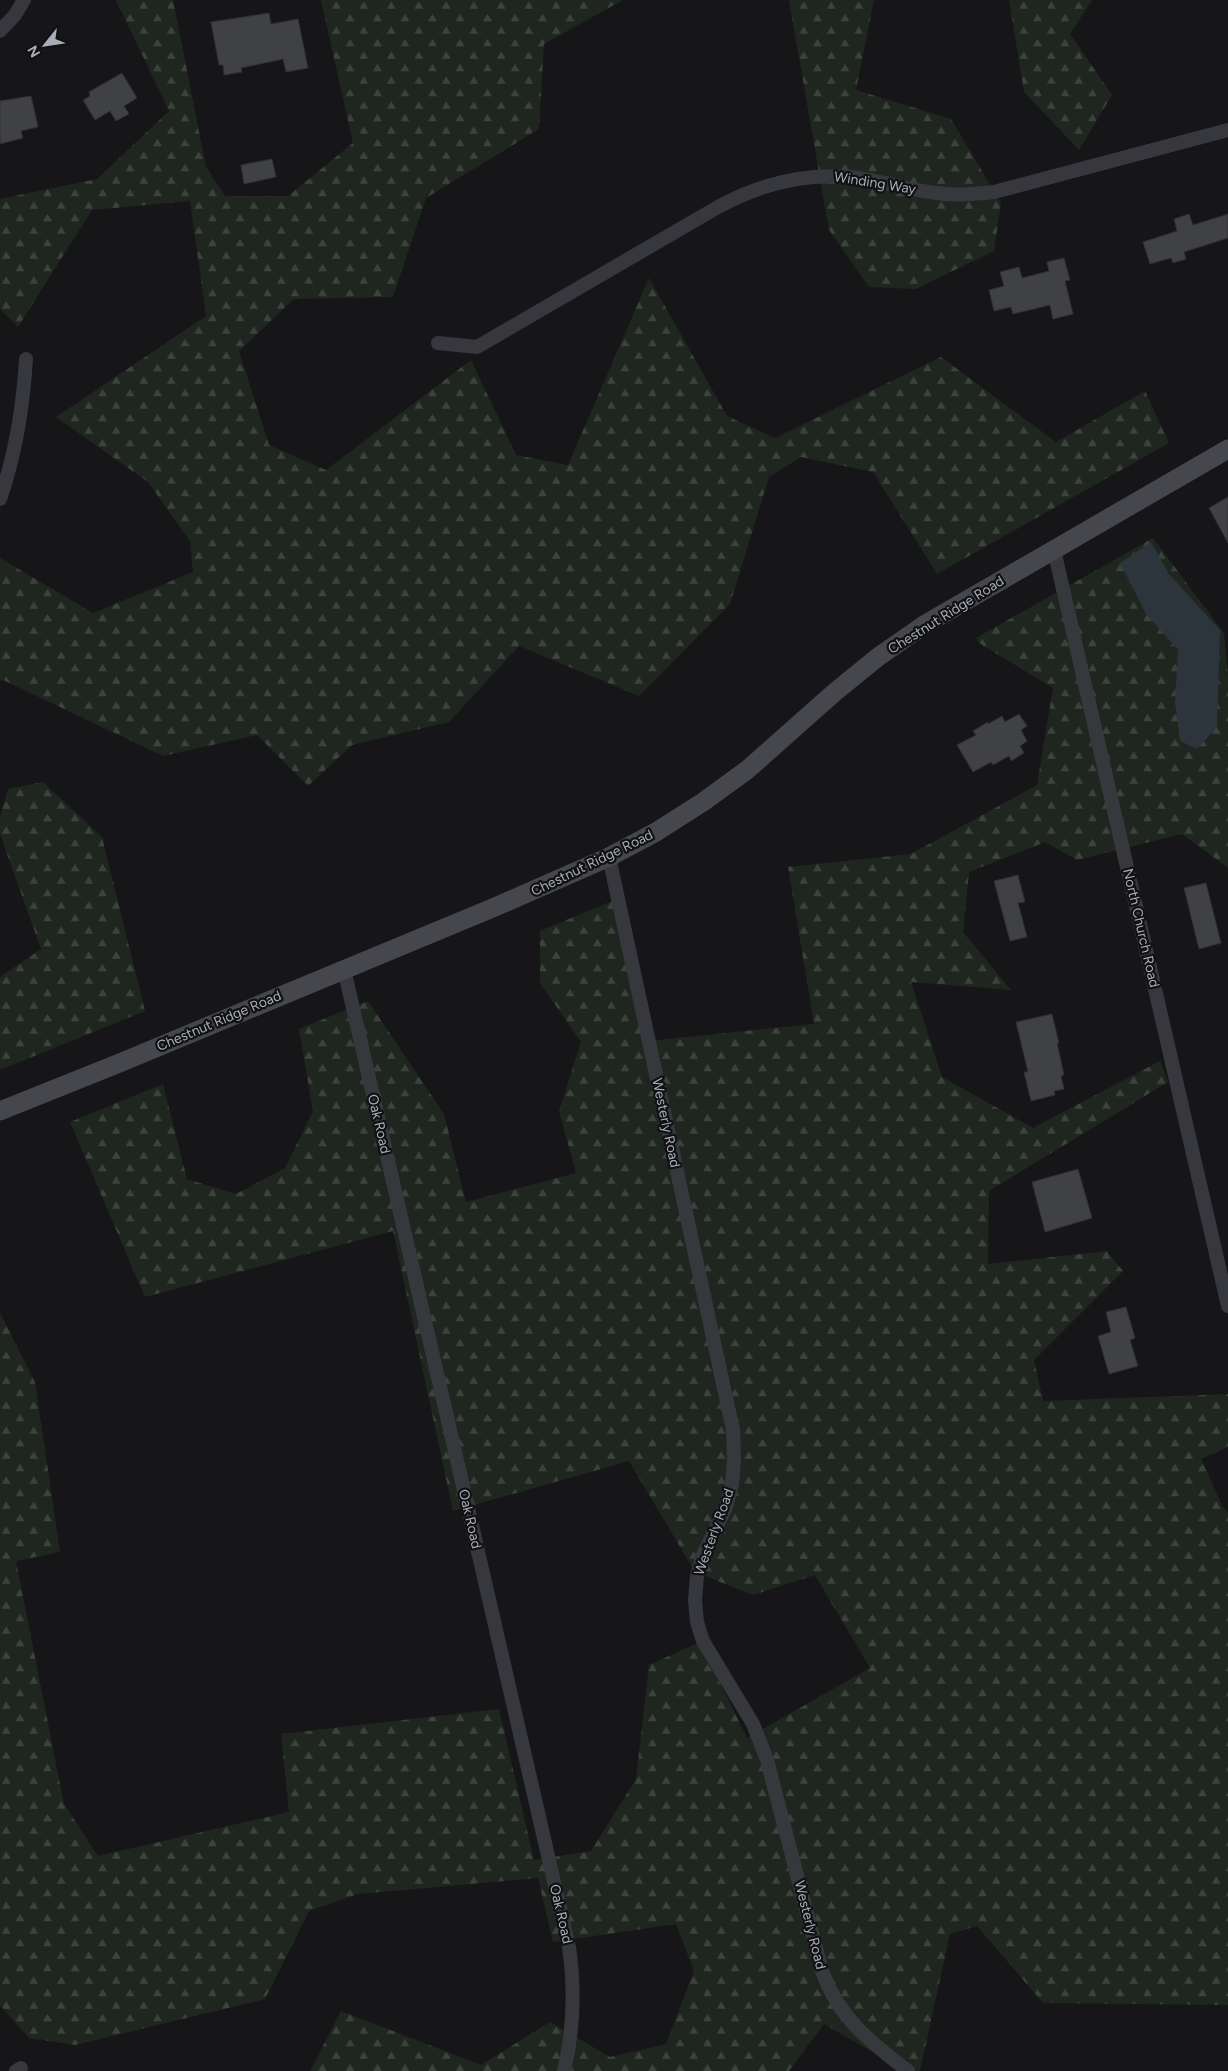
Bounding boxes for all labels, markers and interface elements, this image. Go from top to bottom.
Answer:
north arrow [20,20,70,70]
text: N [24,42,44,60]
street label: Winding Way [833,168,918,198]
street label: Chestnut Ridge Road [885,572,1007,658]
street label: Chestnut Ridge Road [528,826,656,900]
street label: North Church Road [1119,867,1163,989]
street label: Chestnut Ridge Road [154,987,284,1055]
street label: Westerly Road [648,1077,684,1169]
street label: Oak Road [364,1093,394,1155]
street label: Westerly Road [690,1486,738,1578]
street label: Oak Road [455,1488,485,1550]
street label: Westerly Road [791,1879,829,1971]
street label: Oak Road [546,1883,576,1945]

